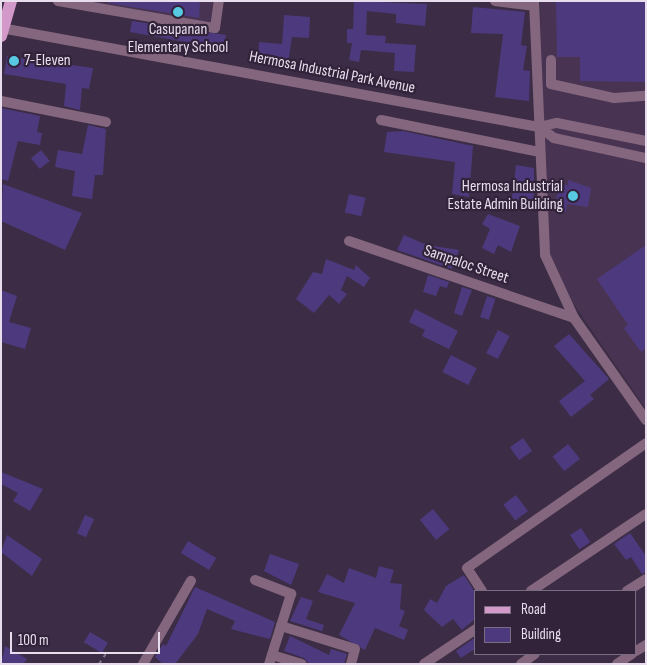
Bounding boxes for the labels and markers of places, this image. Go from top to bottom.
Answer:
marker: Casupanan Elementary School [172,6,184,18]
place label: Casupanan Elementary School [128,20,228,58]
place label: 7-Eleven [24,51,71,71]
marker: 7-Eleven [8,55,20,67]
place label: Hermosa Industrial Estate Admin Building [447,177,563,215]
marker: Hermosa Industrial Estate Admin Building [567,190,579,202]

